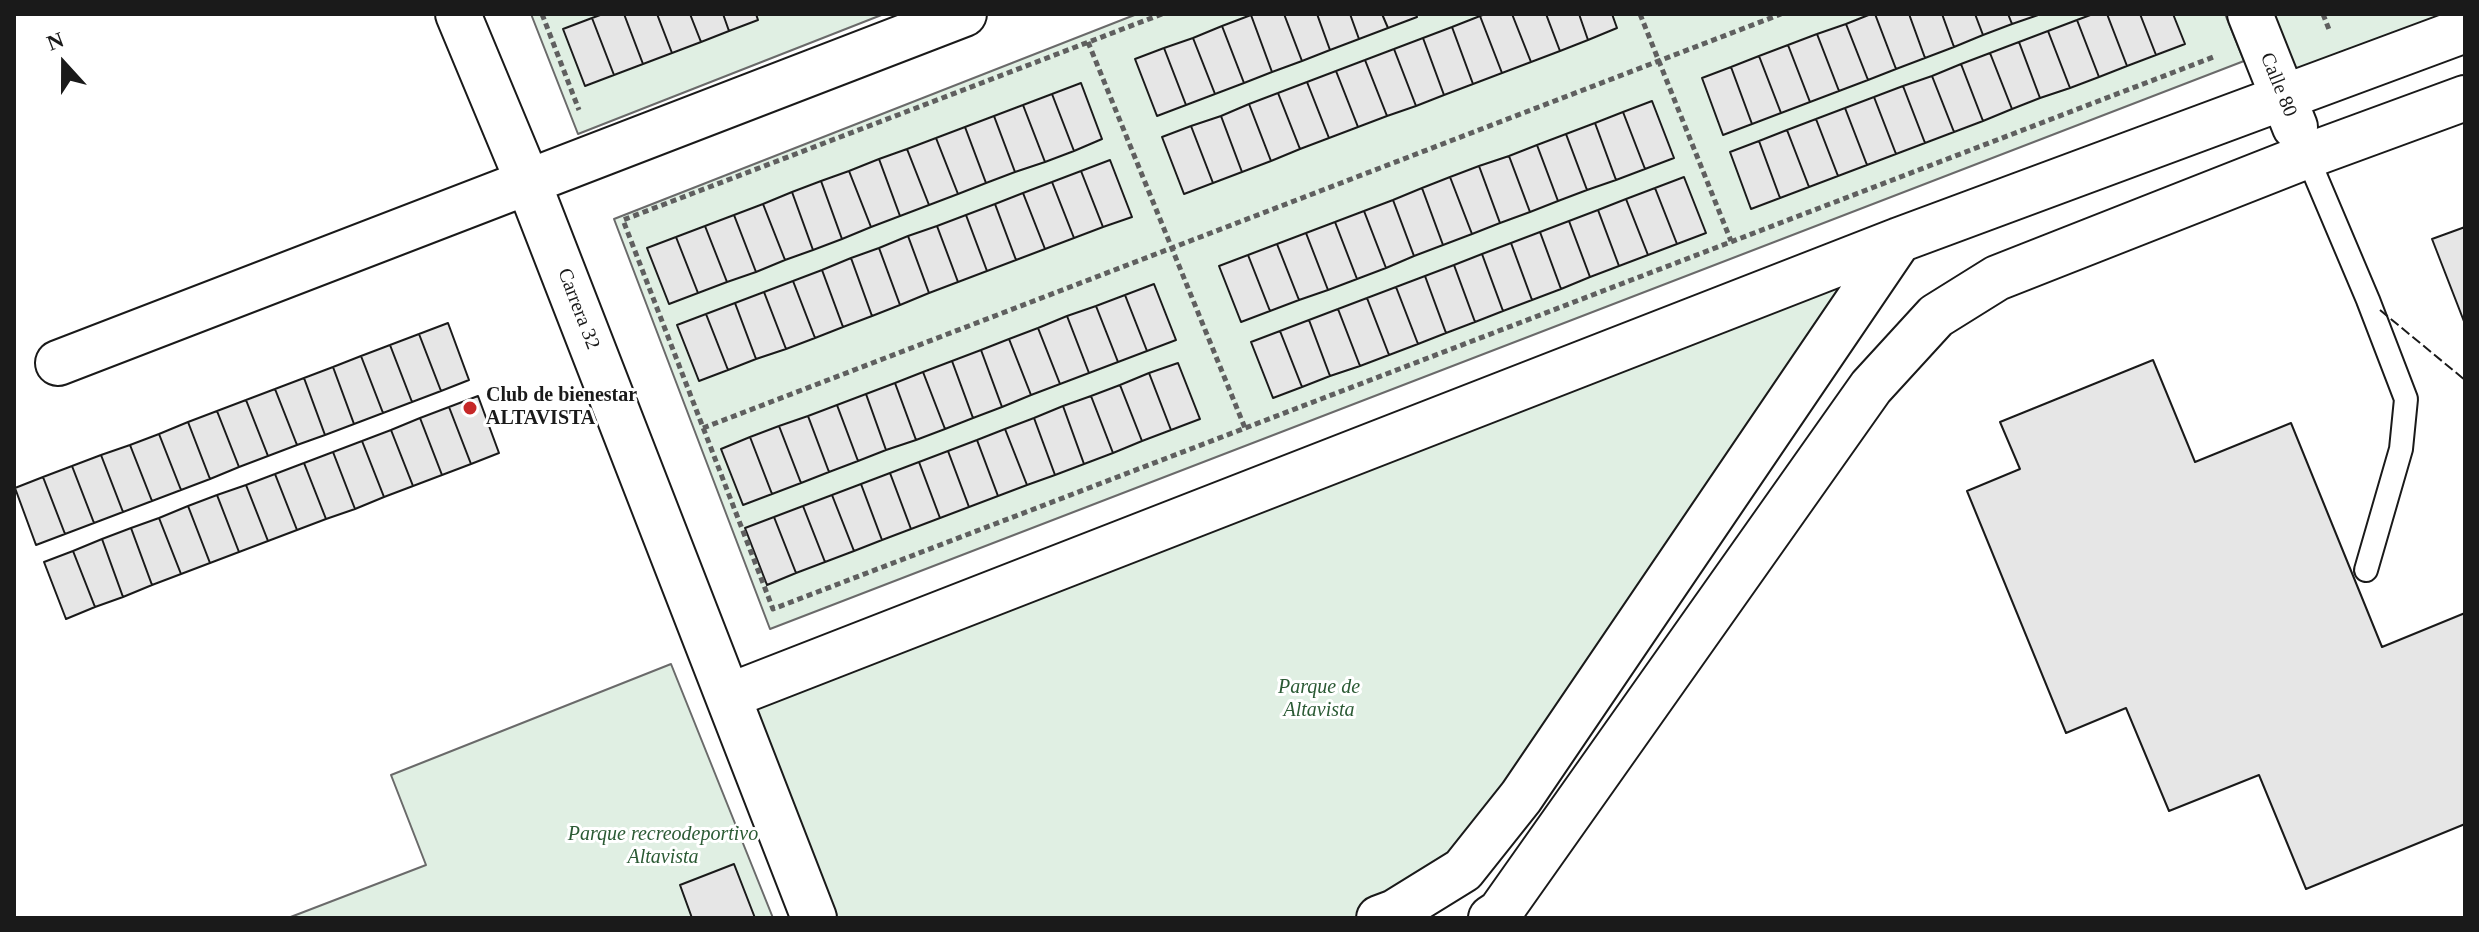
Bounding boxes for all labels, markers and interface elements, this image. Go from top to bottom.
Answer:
north arrow [24,24,104,104]
text: N [43,27,67,56]
street label: Calle 80 [2254,49,2302,121]
street label: Carrera 32 [552,265,604,353]
place label: Club de bienestar ALTAVISTA [486,384,637,431]
marker: Club de bienestar ALTAVISTA [461,399,479,417]
park label: Parque de Altavista [1278,676,1360,723]
park label: Parque recreodeportivo Altavista [568,823,758,870]

